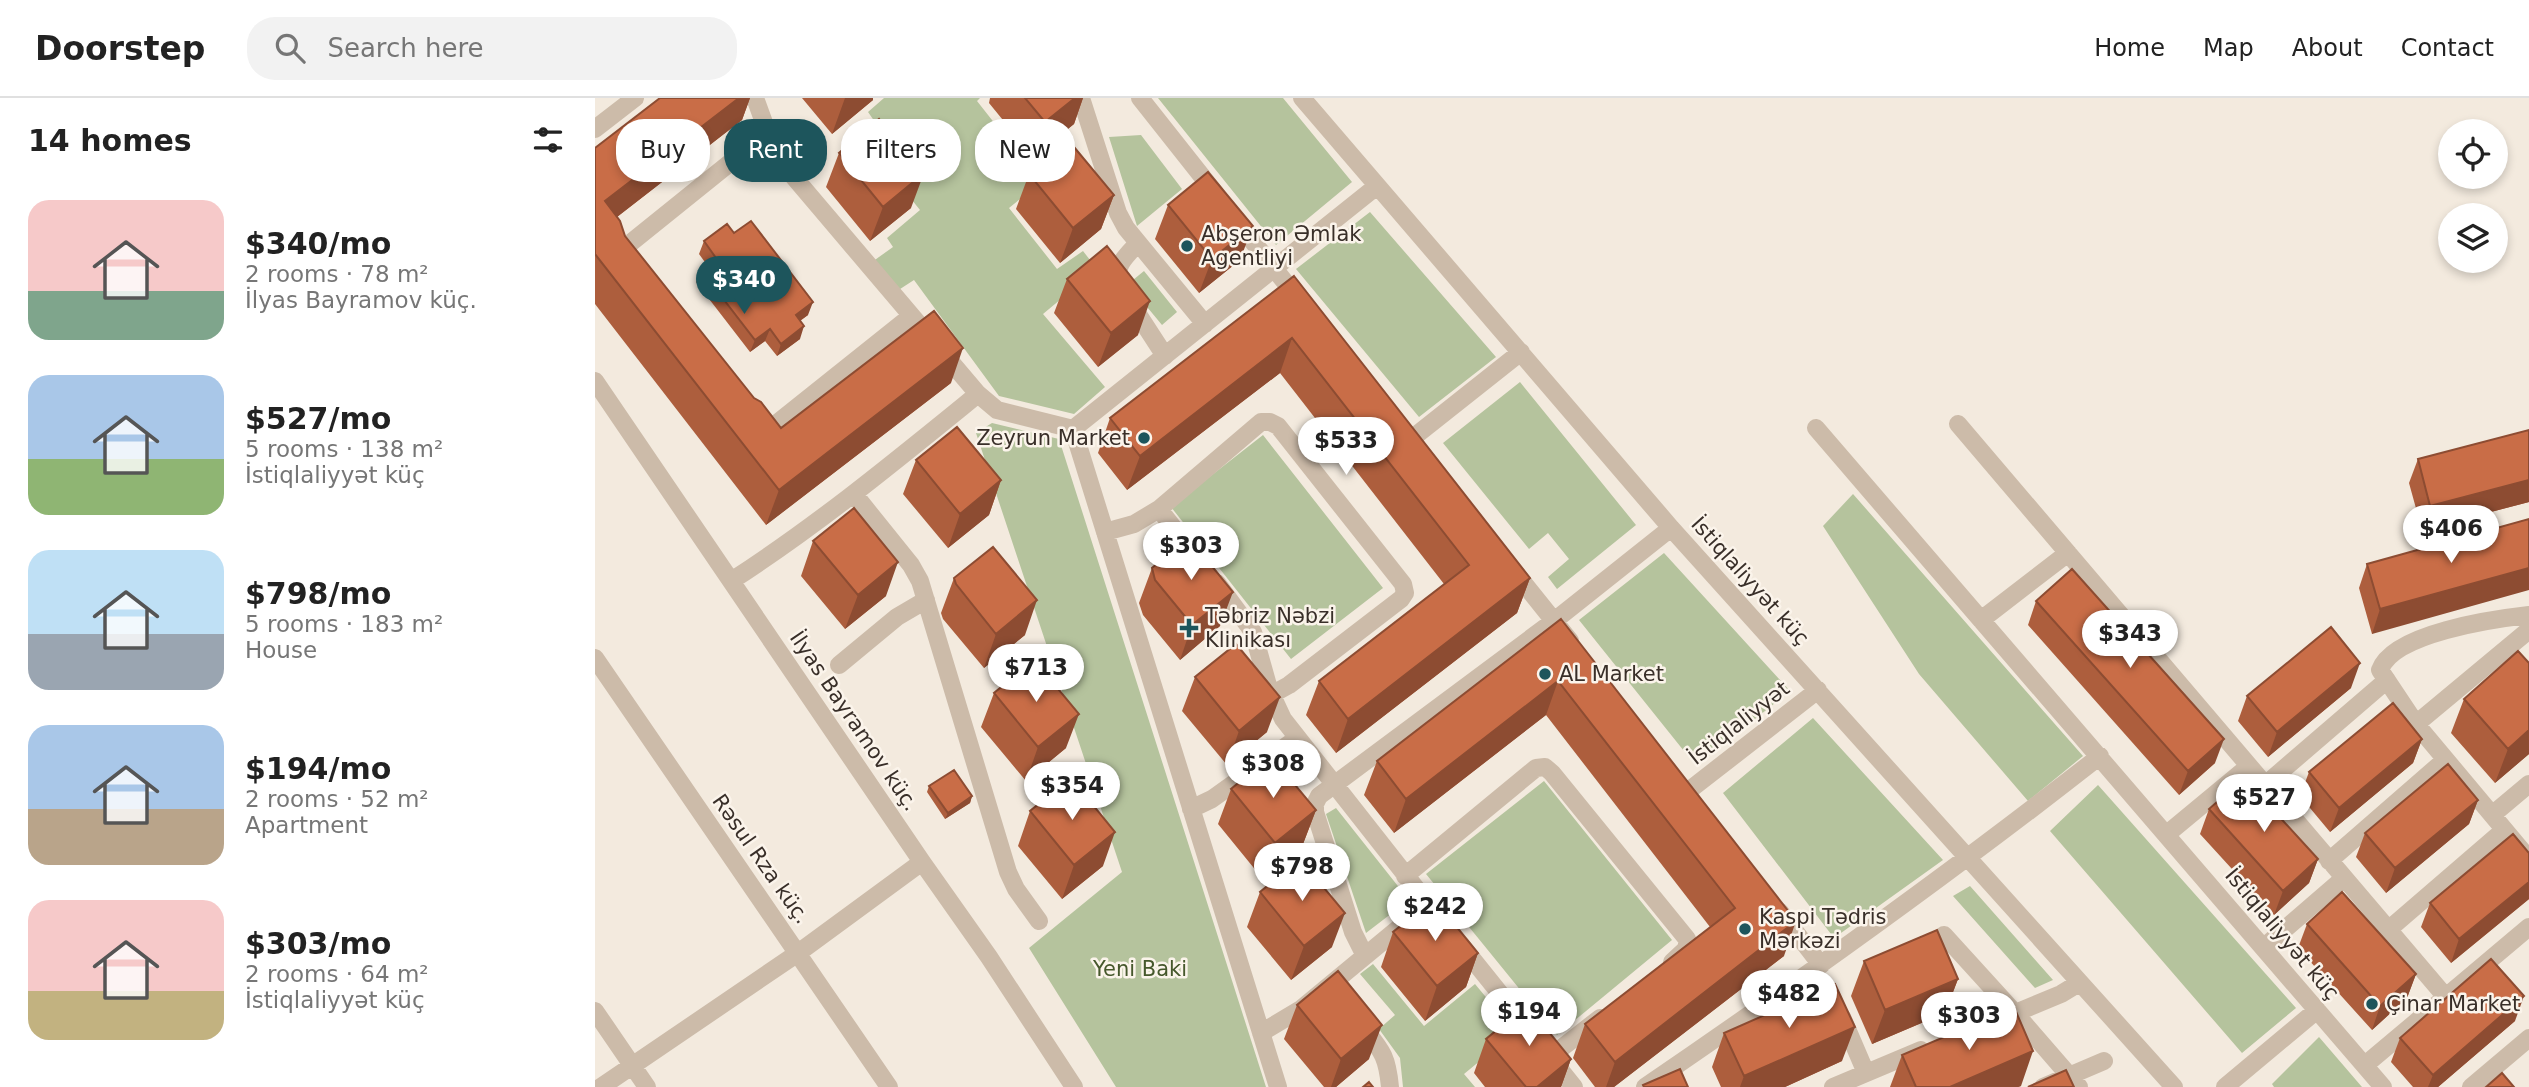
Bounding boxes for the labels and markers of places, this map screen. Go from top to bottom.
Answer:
place label: Abşeron Əmlak Agentliyi [1201,222,1362,270]
marker: Abşeron Əmlak Agentliyi [1179,238,1195,254]
pin: $340 [703,256,785,316]
pin: $533 [1305,418,1387,477]
place label: Zeyrun Market [976,426,1130,450]
marker: Zeyrun Market [1136,430,1152,446]
pin: $406 [2410,505,2492,565]
pin: $303 [1150,522,1232,582]
place label: Təbriz Nəbzi Klinikası [1204,604,1335,652]
pin: $343 [2089,610,2171,670]
marker: Təbriz Nəbzi Klinikası [1179,618,1199,638]
pin: $713 [995,644,1077,704]
place label: AL Market [1559,662,1664,686]
marker: AL Market [1537,666,1553,682]
pin: $308 [1232,740,1314,800]
pin: $354 [1031,762,1113,822]
pin: $527 [2223,774,2305,834]
pin: $798 [1261,844,1343,903]
pin: $242 [1394,884,1476,943]
place label: Kaspi Tədris Mərkəzi [1759,905,1887,953]
marker: Kaspi Tədris Mərkəzi [1737,921,1753,937]
pin: $482 [1748,970,1830,1030]
pin: $194 [1488,988,1570,1048]
pin: $303 [1928,992,2010,1052]
place label: Çinar Market [2386,992,2520,1016]
marker: Çinar Market [2364,996,2380,1012]

